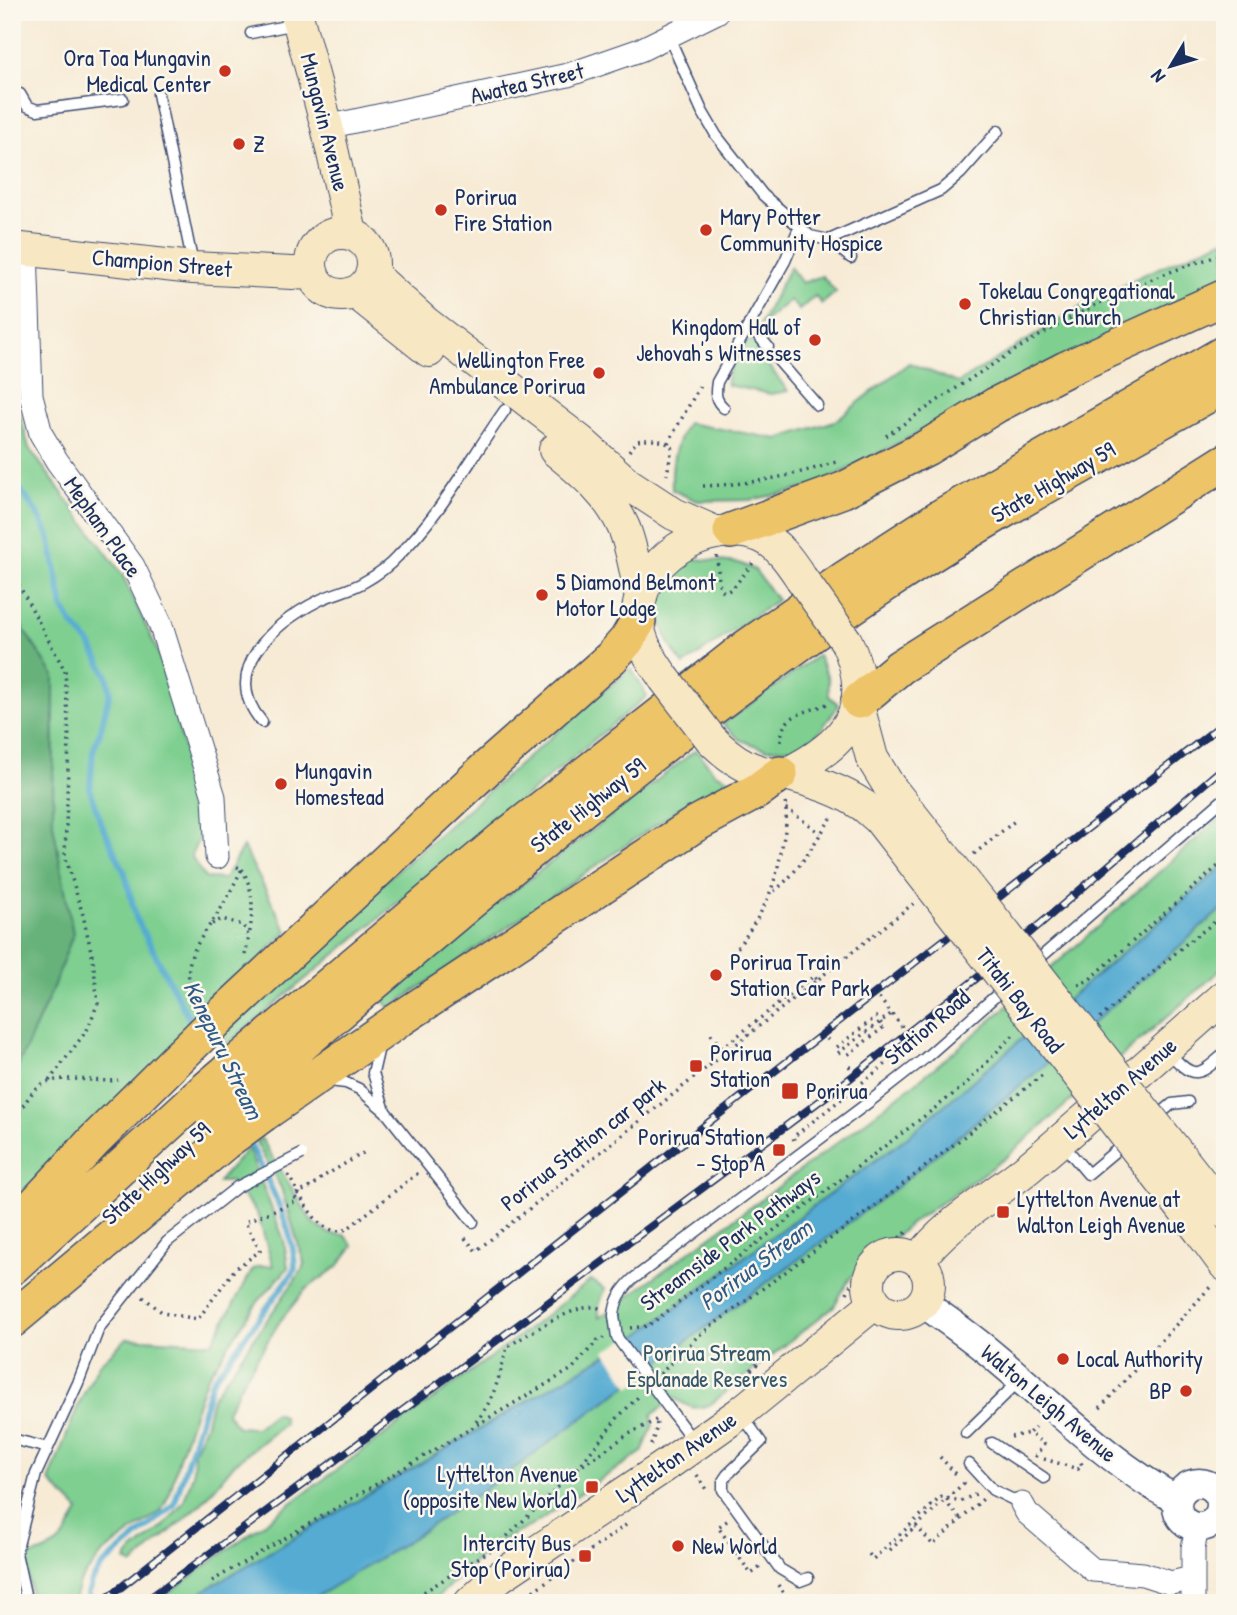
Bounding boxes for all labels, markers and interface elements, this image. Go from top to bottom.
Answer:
north arrow [1136,32,1206,102]
place label: Ora Toa Mungavin Medical Center [63,42,211,99]
street label: Mungavin Avenue [293,50,358,194]
street label: Awatea Street [467,54,588,111]
marker: Ora Toa Mungavin Medical Center [217,63,233,79]
text: N [1144,64,1171,88]
place label: Z [253,128,265,159]
marker: Z [231,136,247,152]
place label: Porirua Fire Station [454,181,552,238]
place label: Mary Potter Community Hospice [720,201,883,258]
marker: Porirua Fire Station [433,202,449,218]
marker: Mary Potter Community Hospice [698,222,714,238]
street label: Champion Street [91,241,234,284]
place label: Tokelau Congregational Christian Church [979,275,1176,332]
marker: Tokelau Congregational Christian Church [957,296,973,312]
place label: Kingdom Hall of Jehovah's Witnesses [636,311,802,368]
marker: Kingdom Hall of Jehovah's Witnesses [807,332,823,348]
place label: Wellington Free Ambulance Porirua [429,344,585,401]
marker: Wellington Free Ambulance Porirua [591,365,607,381]
street label: State Highway 59 [985,434,1120,530]
street label: Mepham Place [57,470,150,583]
place label: 5 Diamond Belmont Motor Lodge [556,566,717,623]
marker: 5 Diamond Belmont Motor Lodge [534,587,550,603]
street label: State Highway 59 [524,750,652,859]
place label: Mungavin Homestead [295,755,384,812]
marker: Mungavin Homestead [273,776,289,792]
street label: Titahi Bay Road [969,940,1072,1059]
place label: Porirua Train Station Car Park [730,946,870,1003]
marker: Porirua Train Station Car Park [708,967,724,983]
water label: Kenepuru Stream [176,975,272,1125]
street label: Station Road [877,982,976,1072]
street label: Lyttelton Avenue [1056,1030,1183,1145]
place label: Porirua Station [710,1037,771,1094]
marker: Porirua Station [688,1058,704,1074]
street label: Porirua Station car park [494,1069,672,1218]
place label: Porirua [806,1075,867,1106]
marker: Porirua [780,1081,800,1101]
street label: State Highway 59 [94,1114,217,1231]
place label: Porirua Station - Stop A [638,1121,765,1178]
marker: Porirua Station - Stop A [771,1142,787,1158]
street label: Streamside Park Pathways [633,1161,826,1318]
place label: Lyttelton Avenue at Walton Leigh Avenue [1017,1183,1186,1240]
marker: Lyttelton Avenue at Walton Leigh Avenue [995,1204,1011,1220]
water label: Porirua Stream [692,1211,819,1317]
park label: Porirua Stream Esplanade Reserves [627,1337,787,1394]
street label: Walton Leigh Avenue [975,1337,1124,1469]
place label: Local Authority [1077,1343,1203,1374]
marker: Local Authority [1055,1351,1071,1367]
place label: BP [1149,1375,1172,1406]
marker: BP [1178,1383,1194,1399]
street label: Lyttelton Avenue [609,1404,742,1510]
place label: Lyttelton Avenue (opposite New World) [403,1458,578,1515]
marker: Lyttelton Avenue (opposite New World) [584,1479,600,1495]
place label: Intercity Bus Stop (Porirua) [451,1527,571,1584]
place label: New World [692,1530,777,1561]
marker: New World [670,1538,686,1554]
marker: Intercity Bus Stop (Porirua) [577,1548,593,1564]

